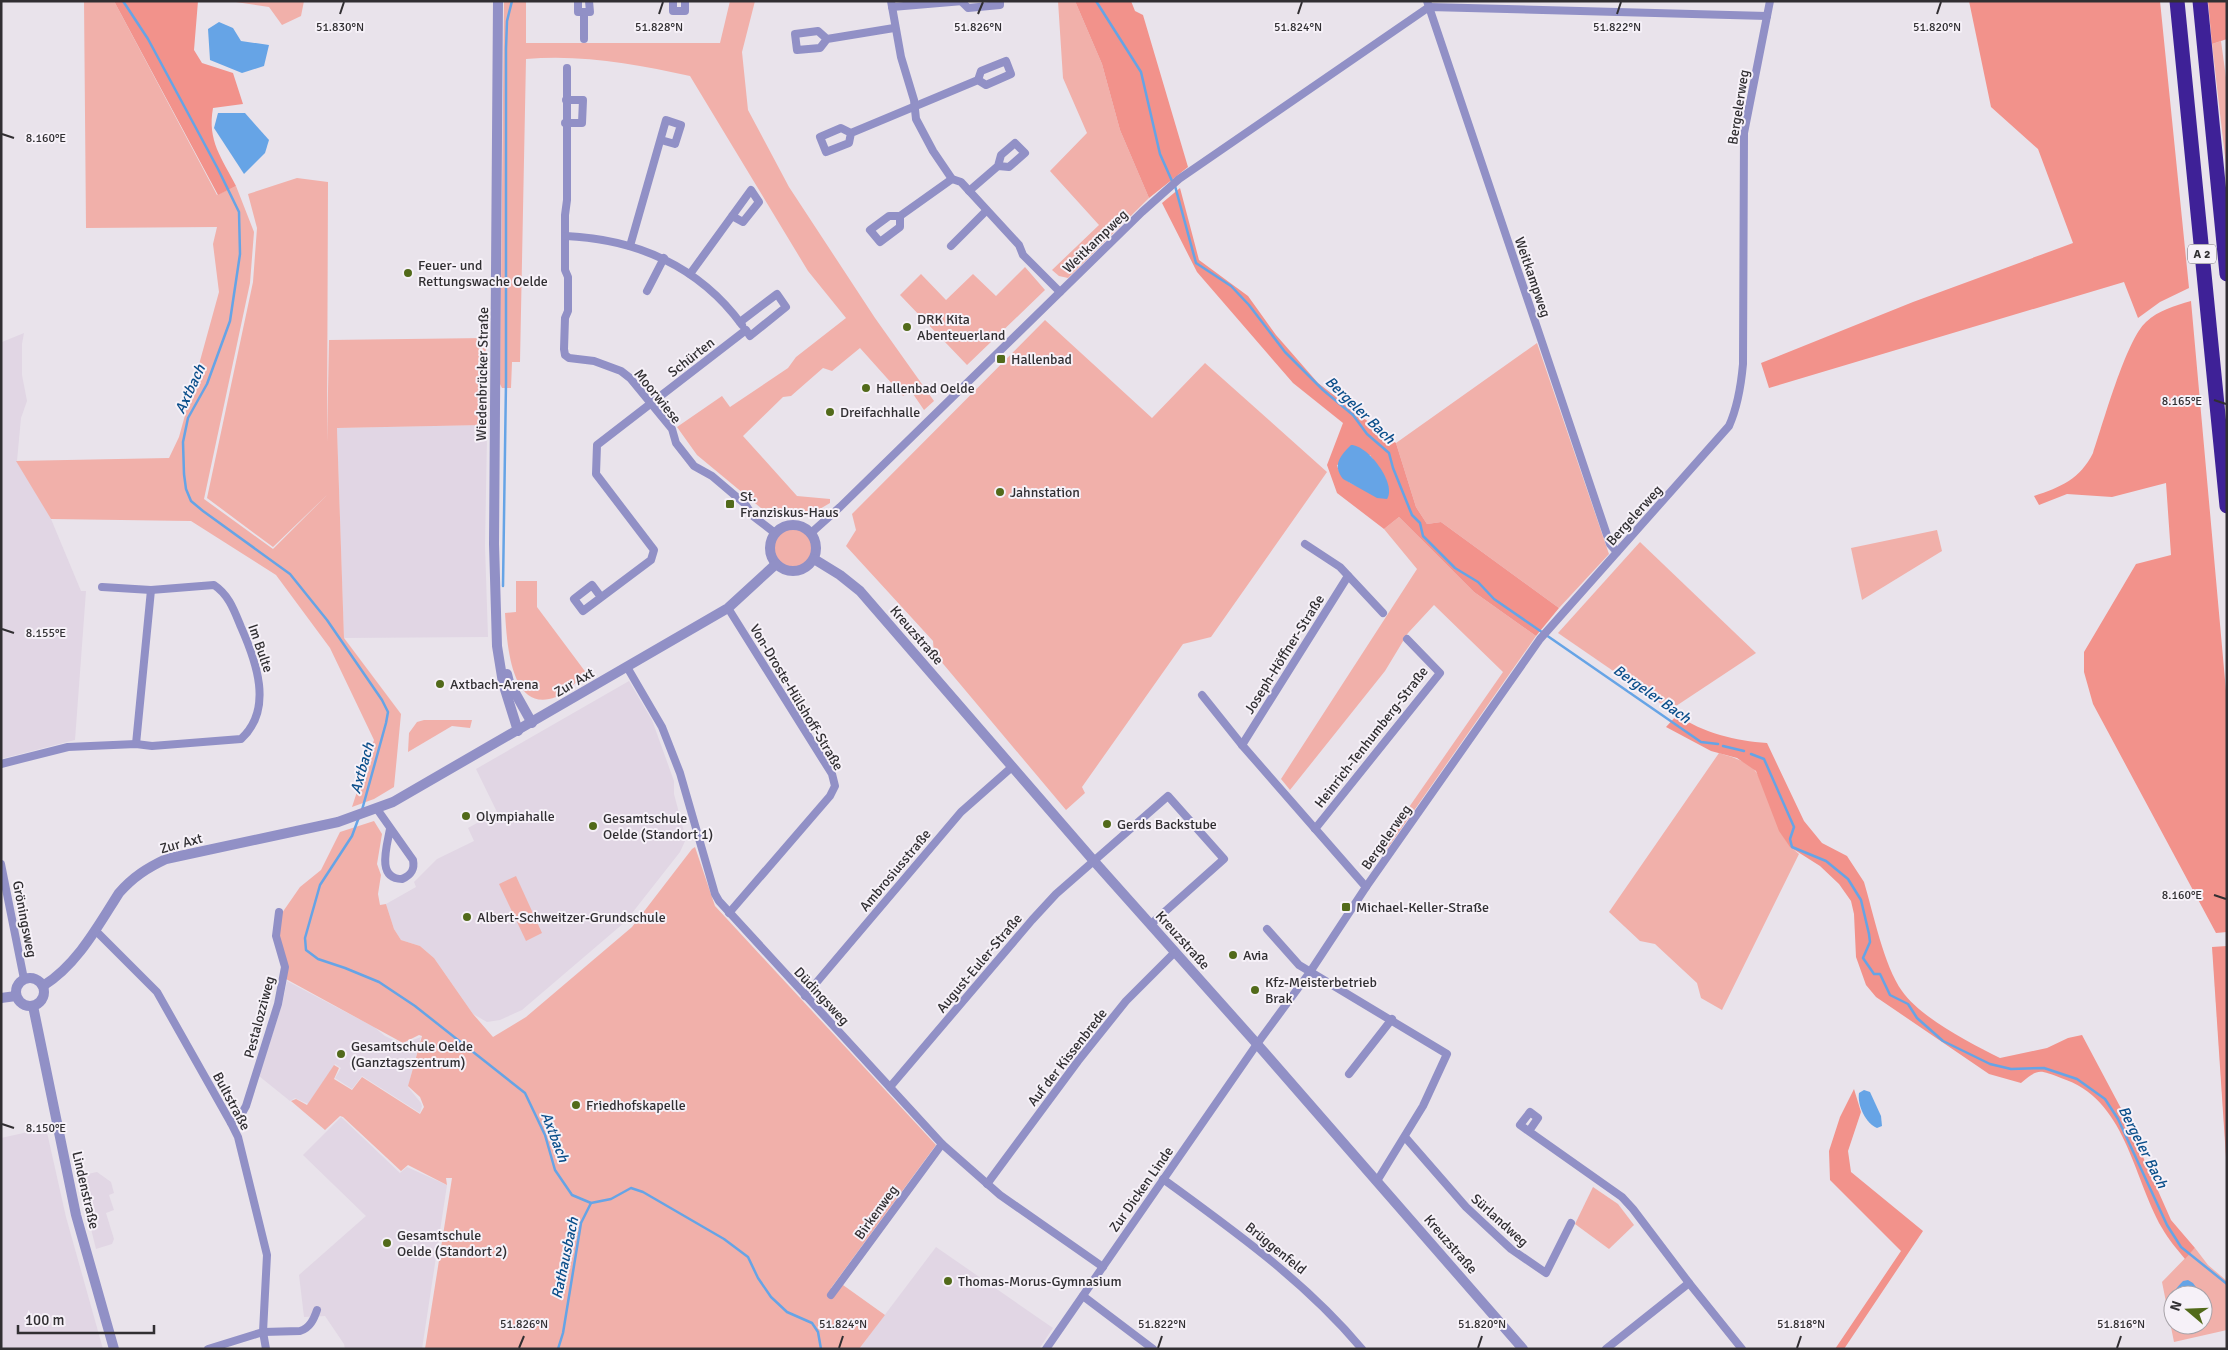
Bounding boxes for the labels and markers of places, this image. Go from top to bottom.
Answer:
place label: Feuer- und Rettungswache Oelde [418,257,548,290]
marker: Feuer- und Rettungswache Oelde [402,267,414,279]
place label: DRK Kita Abenteuerland [917,311,1005,344]
marker: DRK Kita Abenteuerland [901,321,913,333]
place label: Hallenbad [1011,351,1072,368]
marker: Hallenbad [995,353,1007,365]
place label: Hallenbad Oelde [876,380,975,397]
marker: Hallenbad Oelde [860,382,872,394]
place label: Dreifachhalle [840,404,920,421]
marker: Dreifachhalle [824,406,836,418]
place label: Jahnstation [1010,484,1080,501]
marker: Jahnstation [994,486,1006,498]
place label: St. Franziskus-Haus [740,488,839,521]
marker: St. Franziskus-Haus [724,498,736,510]
place label: Axtbach-Arena [450,676,539,693]
marker: Axtbach-Arena [434,678,446,690]
place label: Olympiahalle [476,808,555,825]
marker: Olympiahalle [460,810,472,822]
place label: Gesamtschule Oelde (Standort 1) [603,810,713,843]
place label: Gerds Backstube [1117,816,1217,833]
marker: Gerds Backstube [1101,818,1113,830]
marker: Gesamtschule Oelde (Standort 1) [587,820,599,832]
place label: Michael-Keller-Straße [1356,899,1489,916]
marker: Michael-Keller-Straße [1340,901,1352,913]
place label: Albert-Schweitzer-Grundschule [477,909,666,926]
marker: Albert-Schweitzer-Grundschule [461,911,473,923]
place label: Avia [1243,947,1268,964]
marker: Avia [1227,949,1239,961]
place label: Kfz-Meisterbetrieb Brak [1265,974,1377,1007]
marker: Kfz-Meisterbetrieb Brak [1249,984,1261,996]
place label: Gesamtschule Oelde (Ganztagszentrum) [351,1038,473,1071]
marker: Gesamtschule Oelde (Ganztagszentrum) [335,1048,347,1060]
place label: Friedhofskapelle [586,1097,686,1114]
marker: Friedhofskapelle [570,1099,582,1111]
place label: Gesamtschule Oelde (Standort 2) [397,1227,507,1260]
marker: Gesamtschule Oelde (Standort 2) [381,1237,393,1249]
place label: Thomas-Morus-Gymnasium [958,1273,1122,1290]
marker: Thomas-Morus-Gymnasium [942,1275,954,1287]

